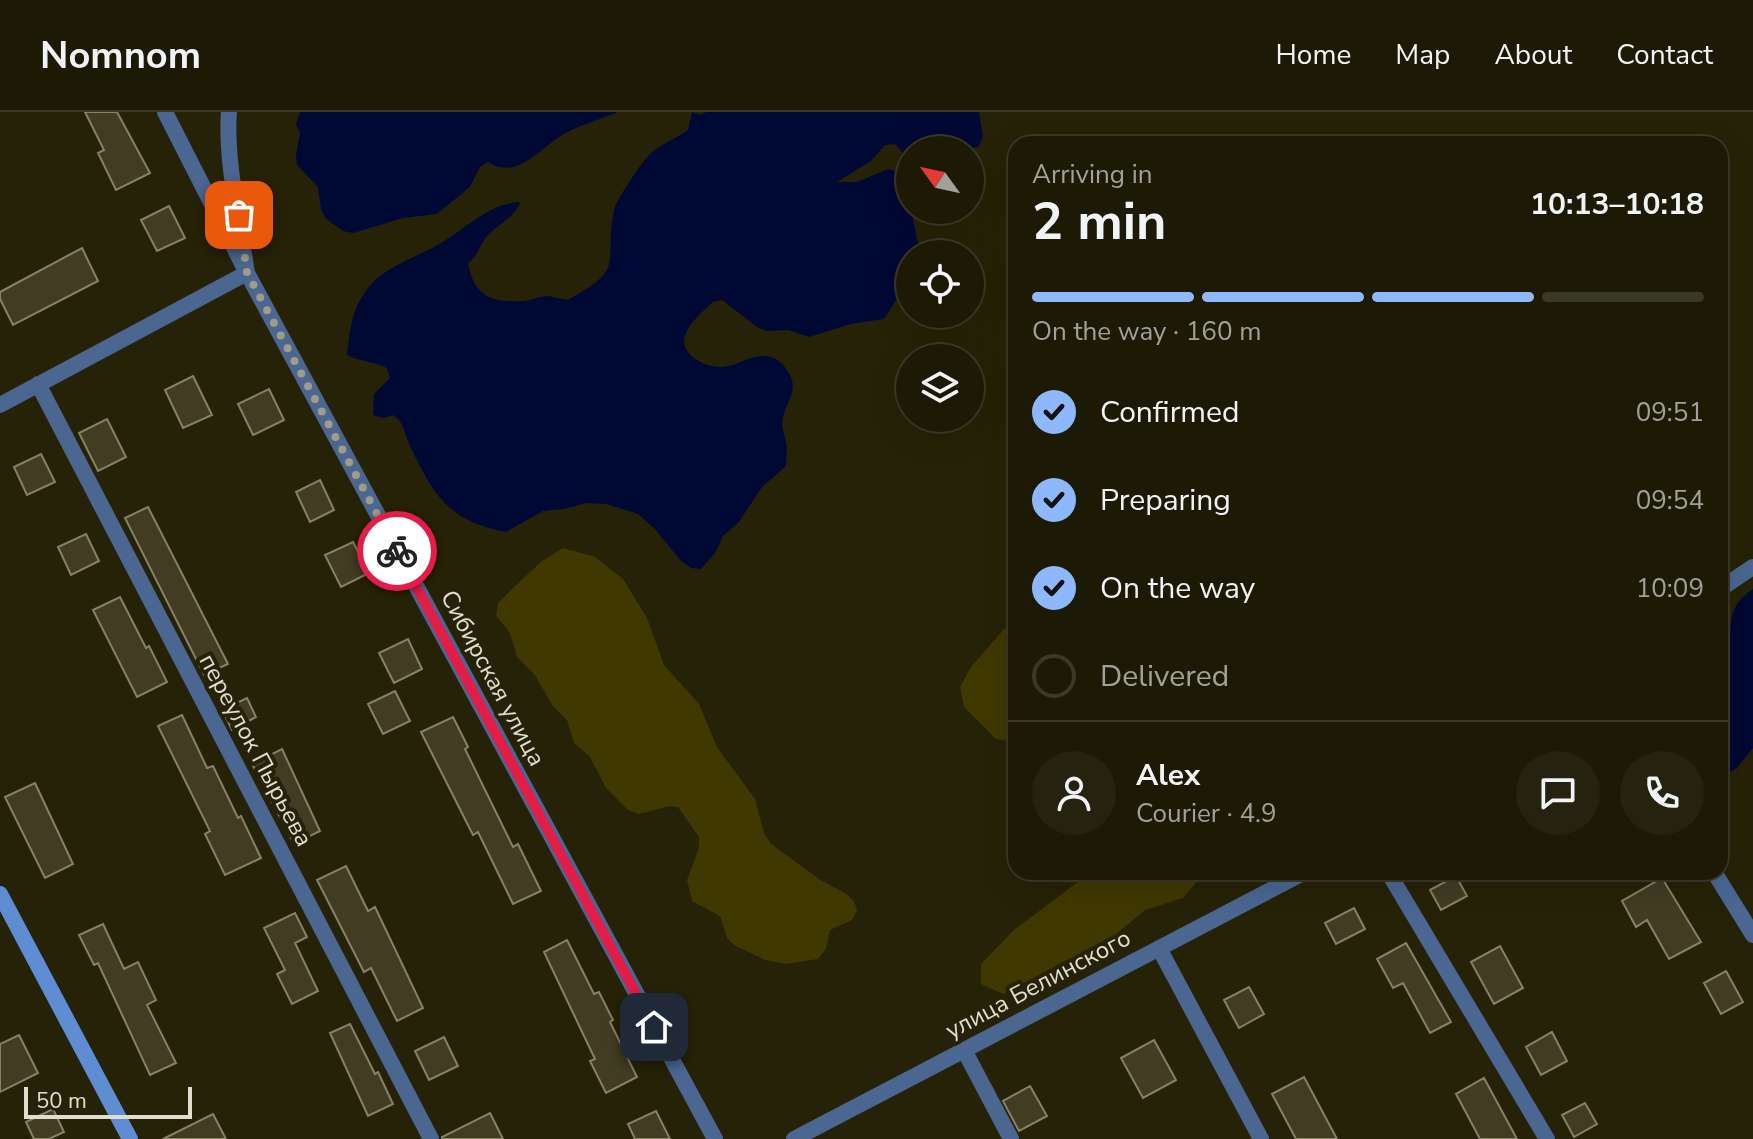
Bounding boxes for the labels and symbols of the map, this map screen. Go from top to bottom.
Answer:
north arrow [896,136,984,224]
pin [205,181,273,249]
courier [357,511,437,591]
street label: Сибирская улица [433,584,553,772]
street label: переулок Пырьева [192,648,320,852]
street label: улица Белинского [940,922,1136,1046]
pin [620,993,688,1061]
scale bar [24,1083,192,1119]

